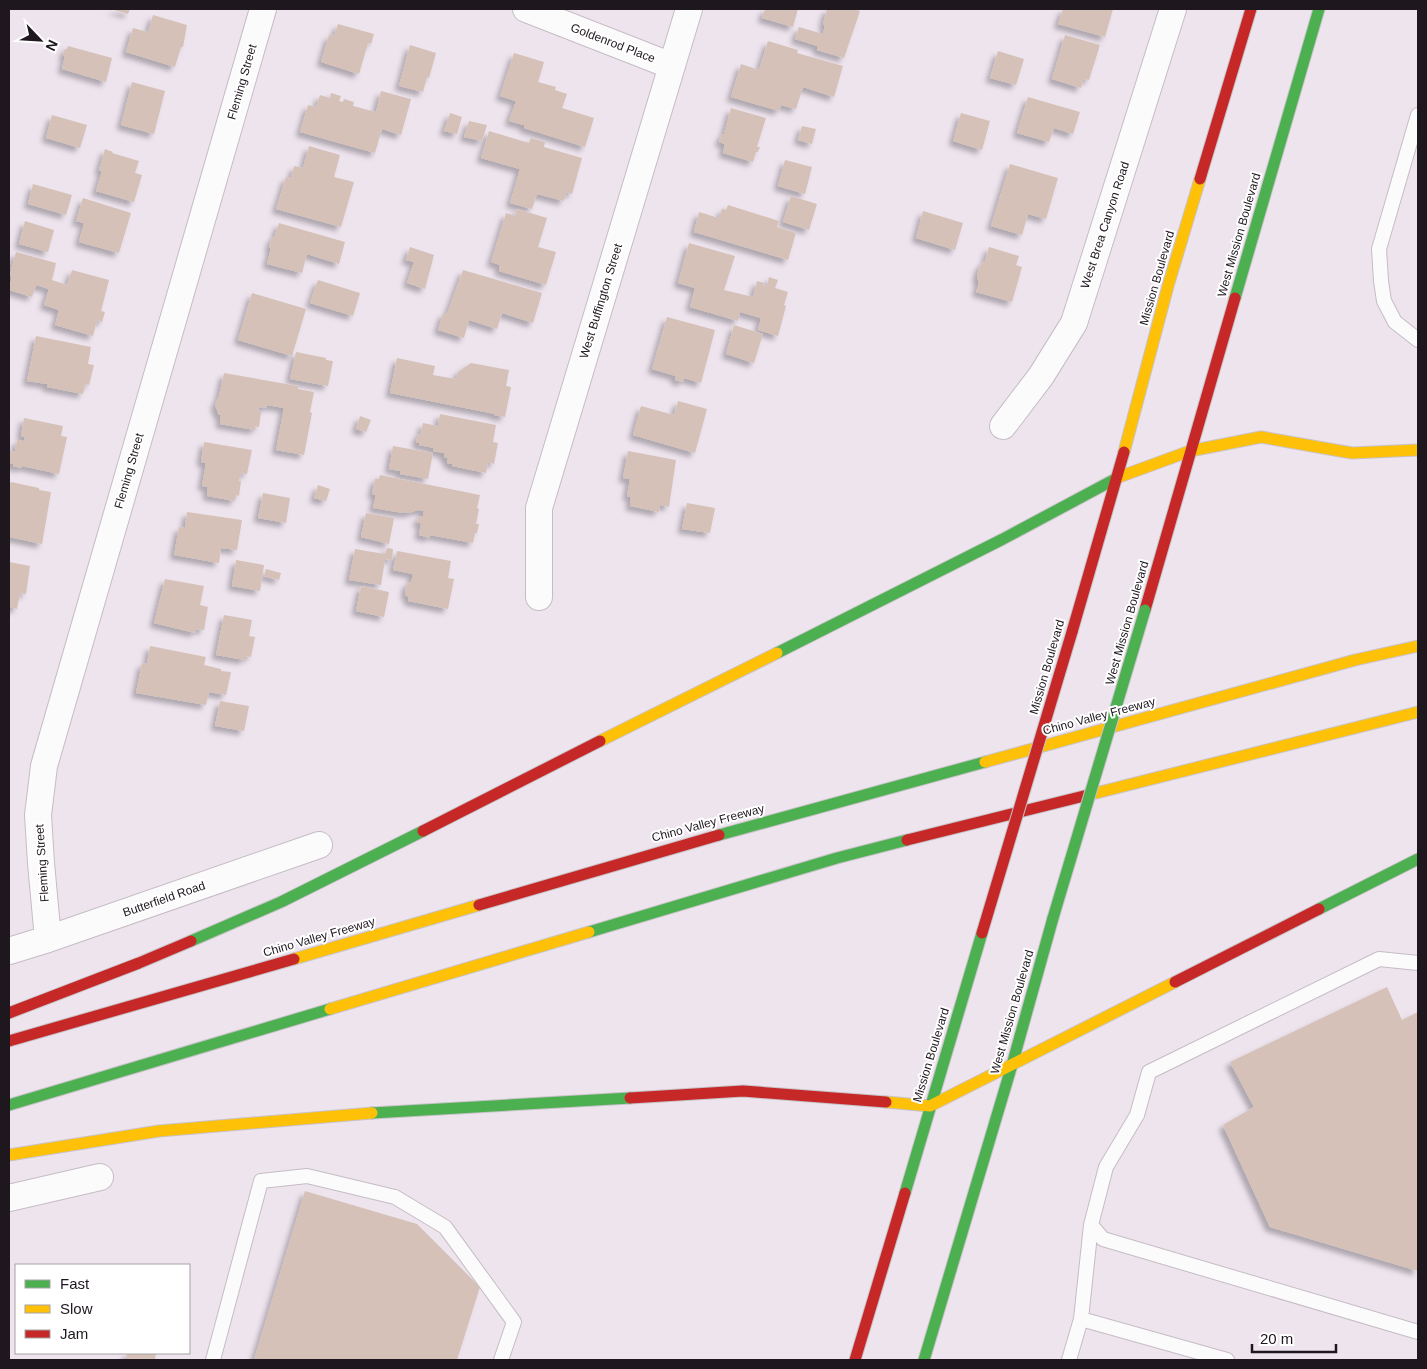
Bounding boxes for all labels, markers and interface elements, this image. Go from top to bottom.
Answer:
north arrow [15,15,65,65]
street label: Goldenrod Place [569,20,658,66]
text: N [42,38,61,53]
street label: Fleming Street [225,42,260,121]
street label: West Brea Canyon Road [1078,160,1132,290]
street label: West Mission Boulevard [1215,171,1263,299]
street label: Mission Boulevard [1137,229,1177,327]
street label: West Buffington Street [577,241,625,360]
street label: Fleming Street [112,431,147,510]
street label: West Mission Boulevard [1103,559,1151,687]
street label: Mission Boulevard [1027,618,1067,716]
street label: Chino Valley Freeway [1041,694,1157,738]
street label: Chino Valley Freeway [650,801,766,845]
street label: Fleming Street [32,823,52,902]
street label: Butterfield Road [121,878,207,920]
street label: Chino Valley Freeway [261,914,377,960]
street label: West Mission Boulevard [988,948,1036,1076]
street label: Mission Boulevard [910,1006,952,1104]
legend [15,1264,190,1354]
text: Fast [60,1275,90,1292]
text: Slow [60,1300,93,1317]
scale bar [1252,1322,1336,1354]
text: Jam [60,1325,88,1342]
text: 20 m [1260,1330,1293,1347]

